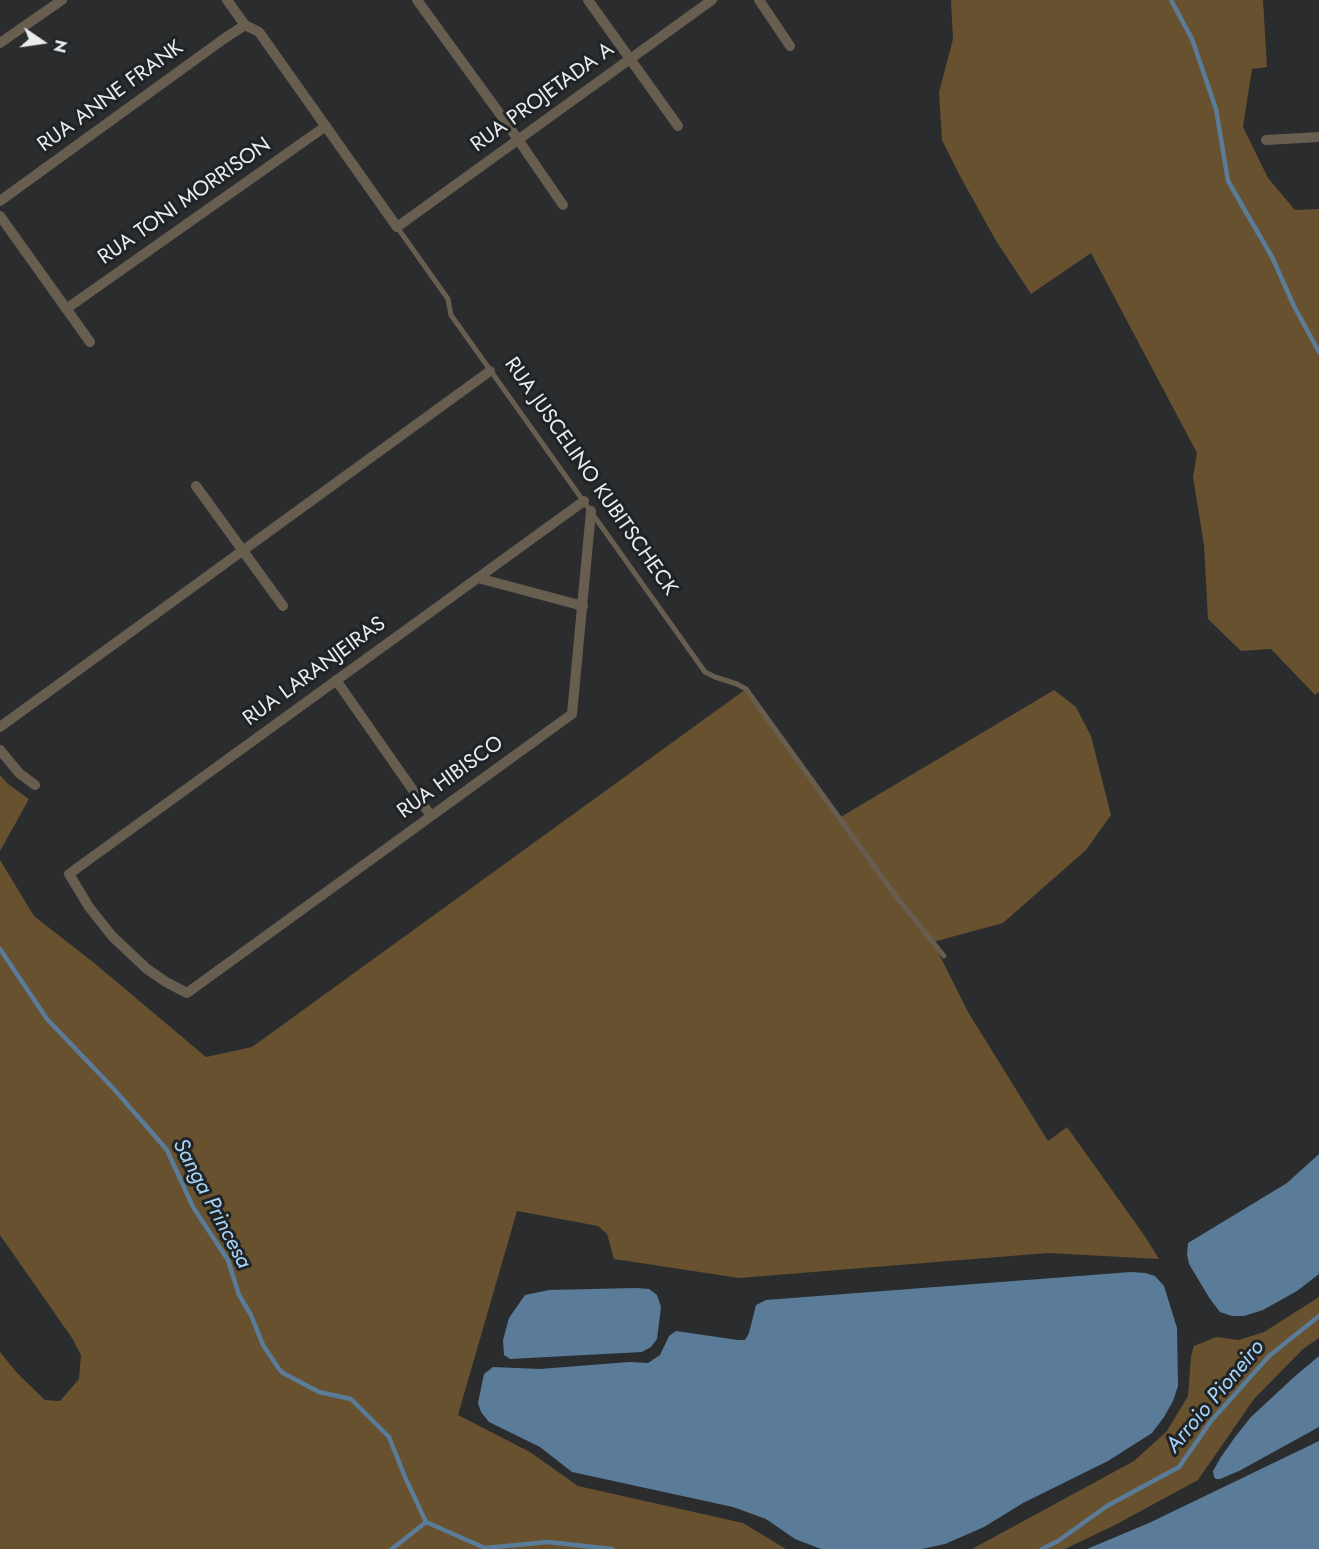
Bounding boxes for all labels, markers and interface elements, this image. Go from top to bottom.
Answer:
north arrow [12,12,72,72]
street label: RUA ANNE FRANK [33,36,189,158]
street label: RUA PROJETADA A [467,38,619,158]
street label: RUA TONI MORRISON [94,133,276,271]
street label: RUA JUSCELINO KUBITSCHECK [498,353,682,601]
street label: RUA LARANJEIRAS [239,612,391,732]
street label: RUA HIBISCO [393,731,509,825]
water label: Sanga Princesa [166,1135,256,1273]
water label: Arroio Pioneiro [1161,1335,1271,1459]

